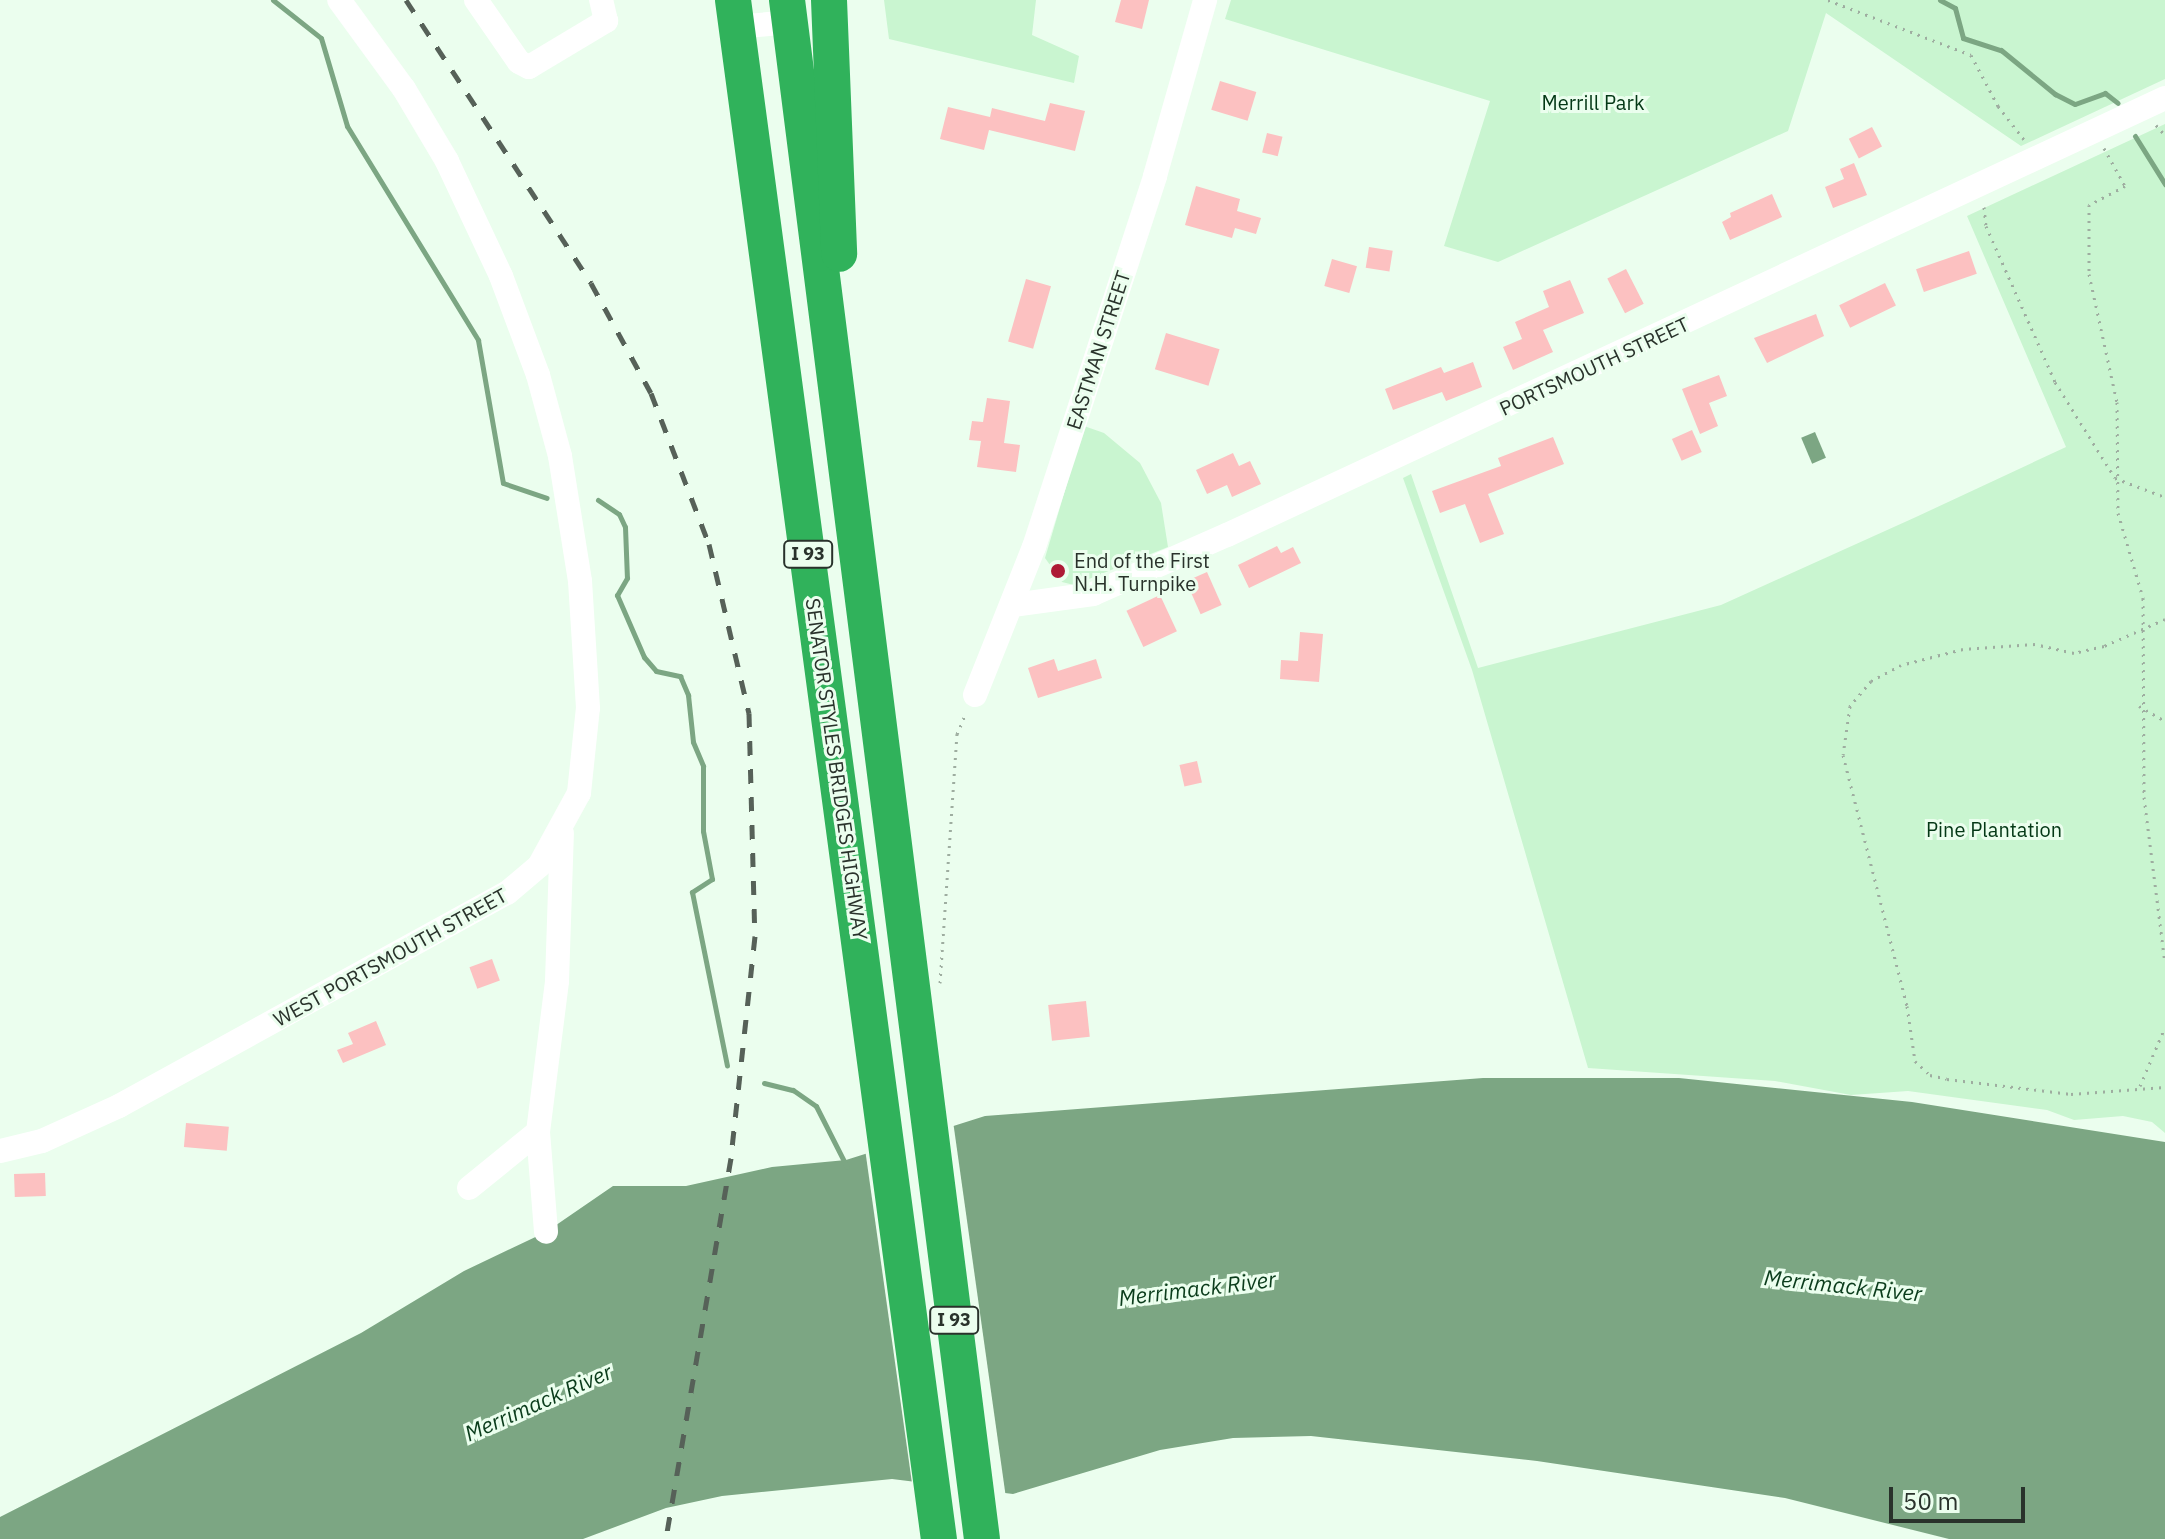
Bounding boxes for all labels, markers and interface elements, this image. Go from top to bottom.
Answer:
park label: Merrill Park [1542,90,1644,114]
street label: EASTMAN STREET [1061,268,1135,432]
street label: PORTSMOUTH STREET [1496,312,1692,420]
road number: I 93 [782,540,834,568]
place label: End of the First N.H. Turnpike [1074,548,1210,595]
marker: End of the First N.H. Turnpike [1049,562,1067,580]
street label: SENATOR STYLES BRIDGES HIGHWAY [801,596,873,942]
park label: Pine Plantation [1926,817,2062,841]
street label: WEST PORTSMOUTH STREET [269,883,511,1031]
water label: Merrimack River [1763,1264,1923,1306]
water label: Merrimack River [1117,1265,1277,1311]
road number: I 93 [928,1306,980,1334]
water label: Merrimack River [460,1358,616,1446]
scale bar [1893,1471,2029,1521]
text: 50 m [1903,1485,1958,1517]

